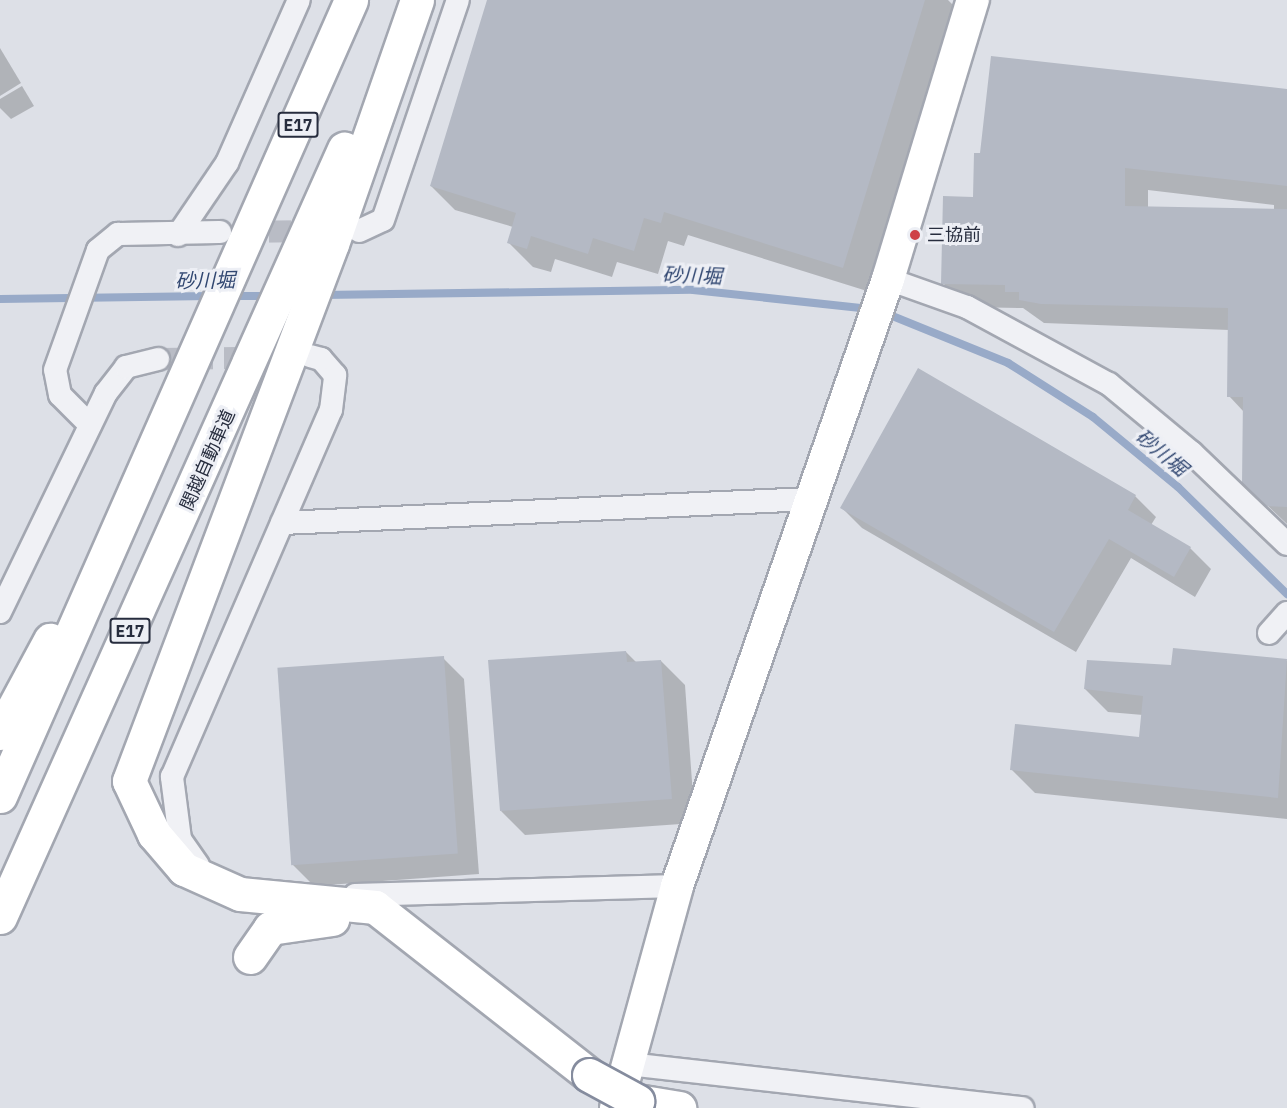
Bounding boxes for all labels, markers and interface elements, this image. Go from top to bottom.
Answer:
road number: E17 [277,112,319,138]
place label: 三協前 [927,224,981,246]
marker: 三協前 [908,228,922,242]
water label: 砂川堀 [662,262,722,288]
water label: 砂川堀 [175,267,235,293]
street label: 関越自動車道 [176,406,240,514]
water label: 砂川堀 [1131,424,1193,480]
road number: E17 [109,618,151,644]

